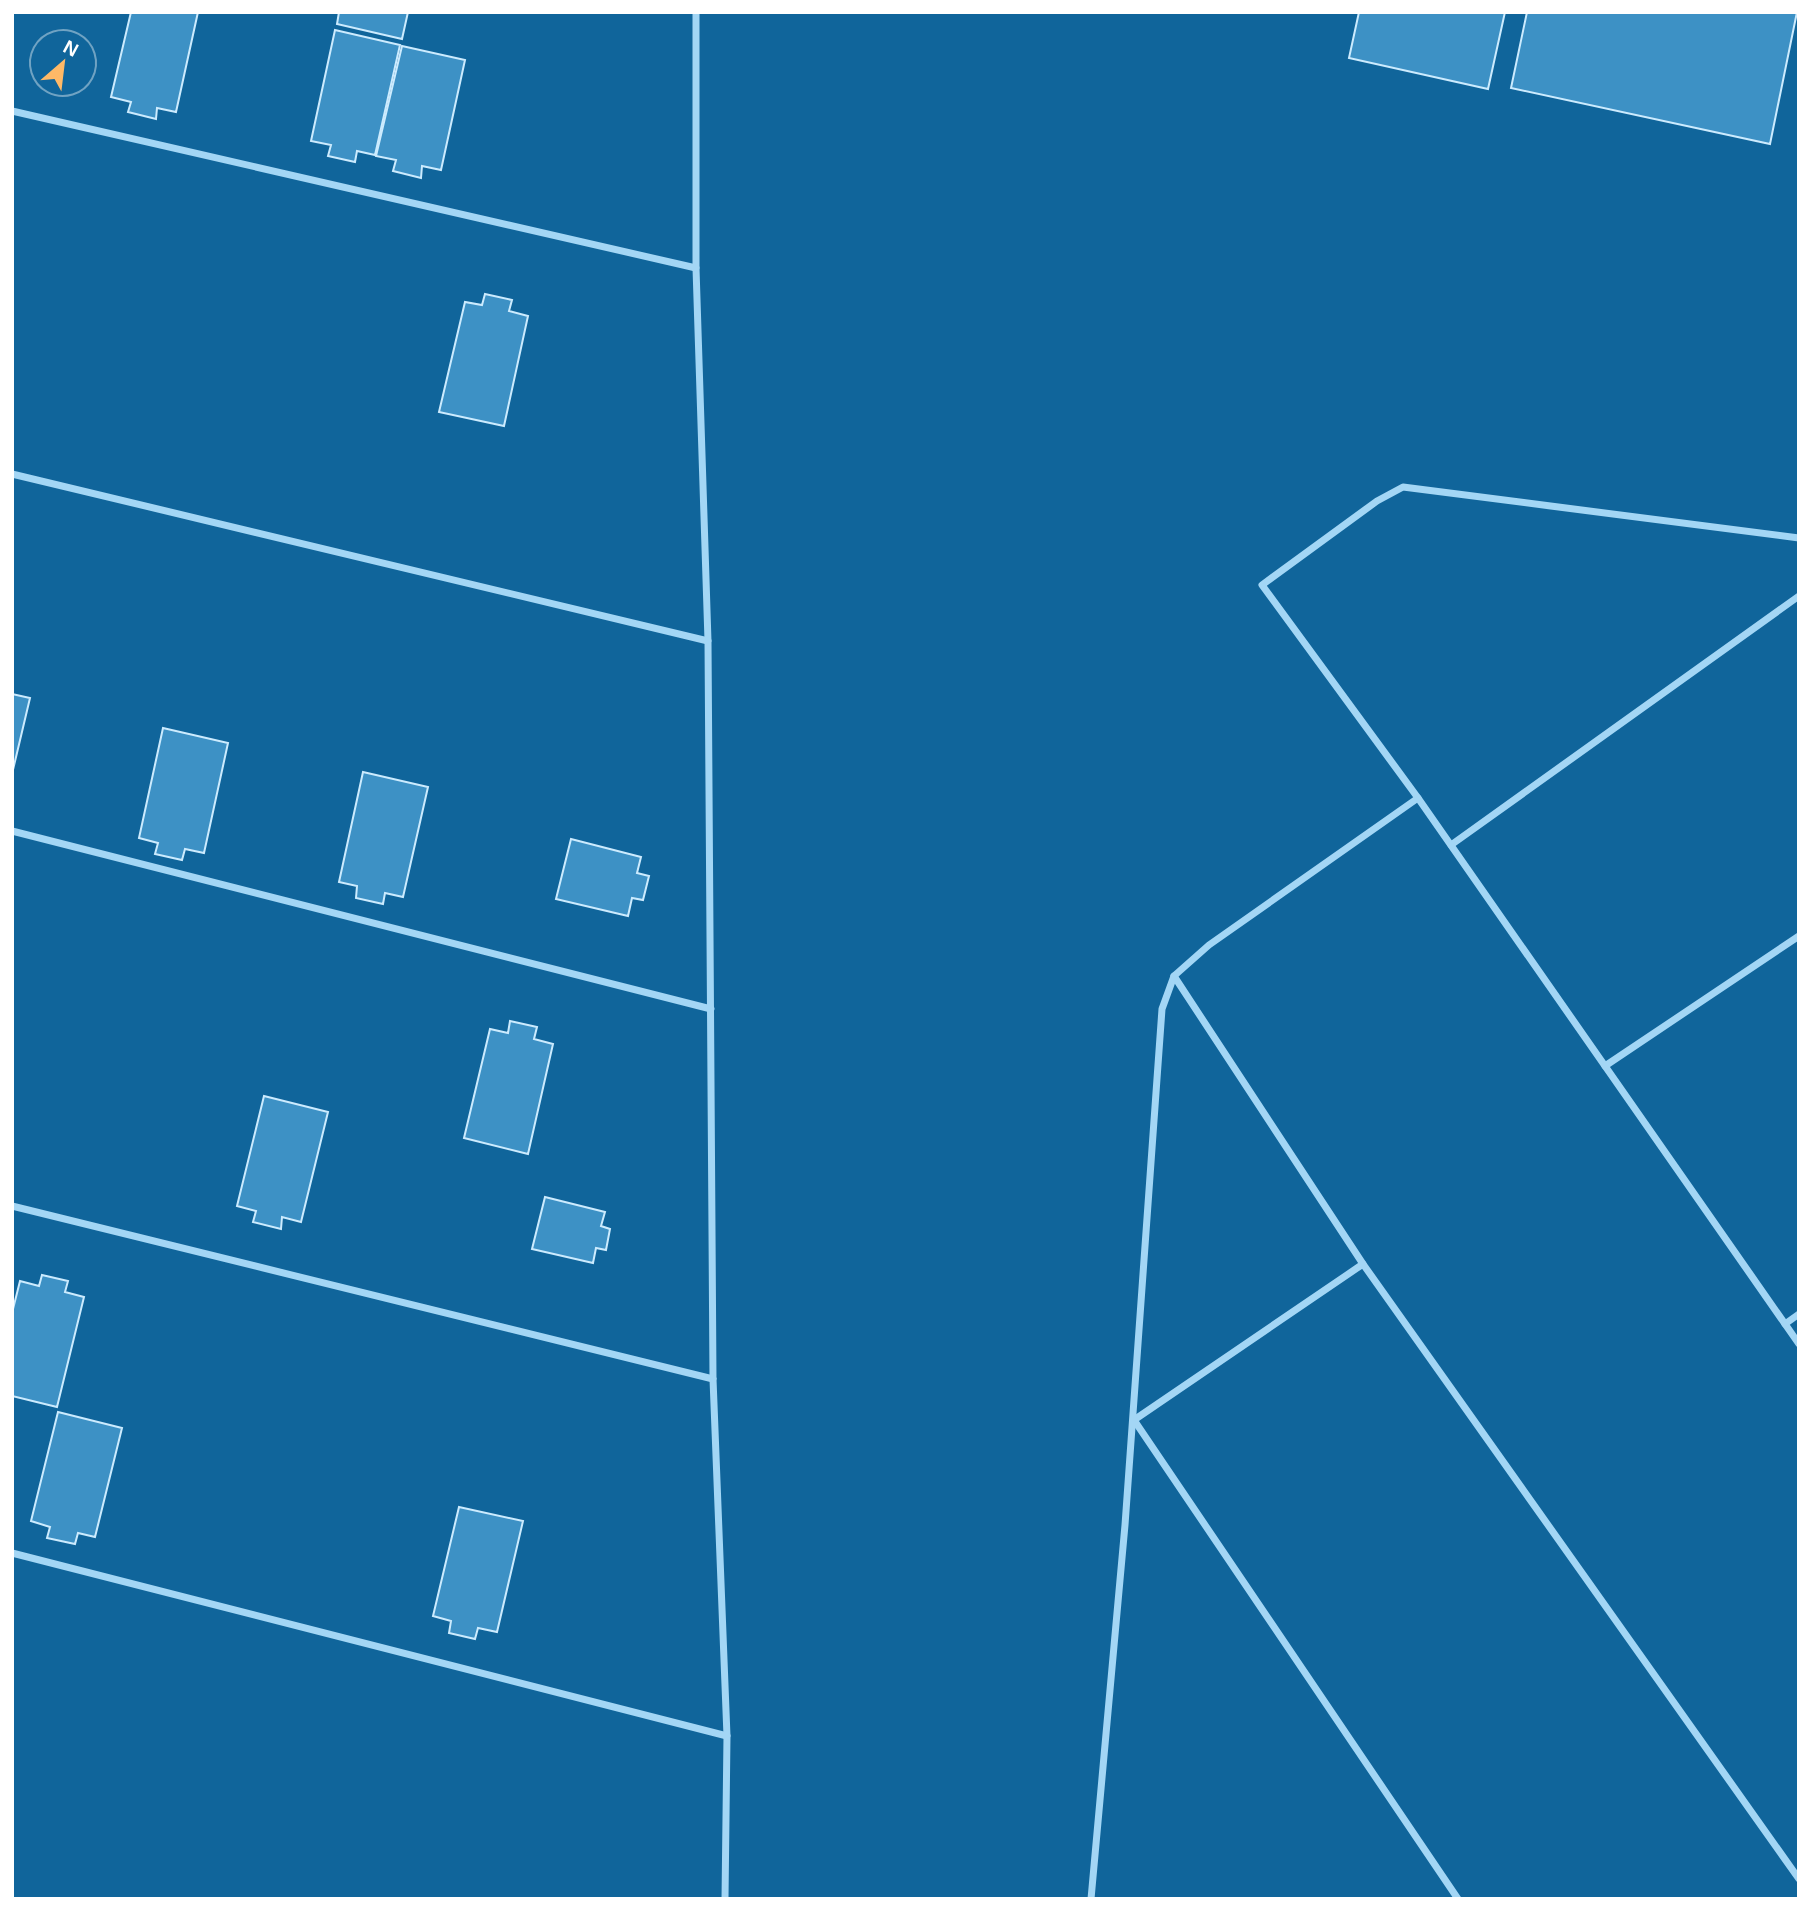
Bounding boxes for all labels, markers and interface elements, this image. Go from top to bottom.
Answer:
north arrow [28,28,98,98]
text: N [60,36,82,61]

